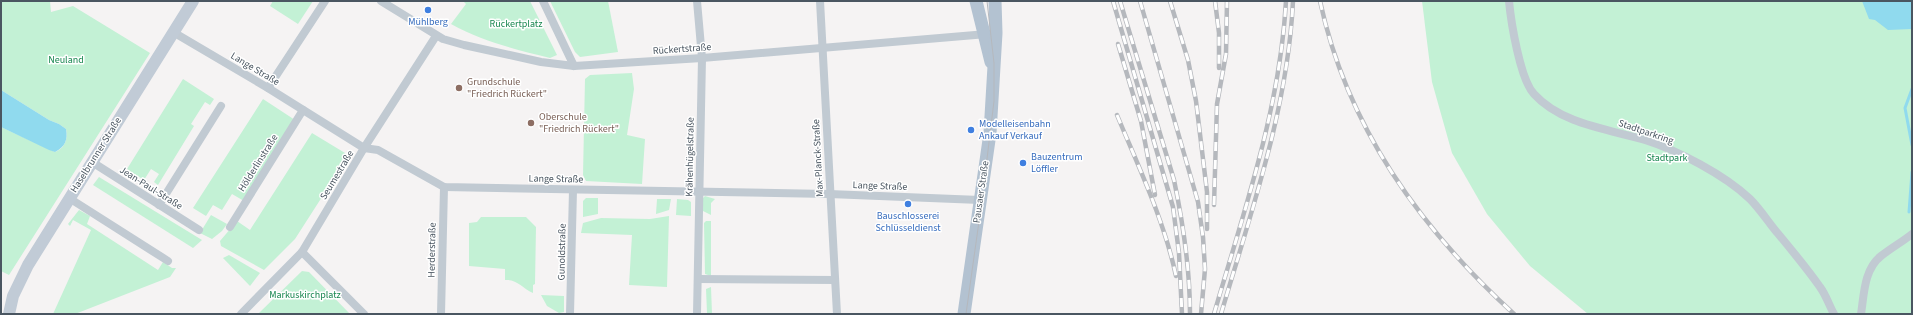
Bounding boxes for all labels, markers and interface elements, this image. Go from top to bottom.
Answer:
marker: Mühlberg [423,5,433,15]
place label: Mühlberg [408,15,448,29]
park label: Rückertplatz [490,17,542,31]
street label: Rückertstraße [652,40,712,58]
street label: Lange Straße [228,49,282,89]
park label: Neuland [48,53,84,67]
place label: Grundschule "Friedrich Rückert" [467,75,547,101]
marker: Grundschule "Friedrich Rückert" [454,83,464,93]
place label: Oberschule "Friedrich Rückert" [539,110,619,136]
street label: Haselbrunner Straße [67,115,125,195]
street label: Stadtparkring [1617,116,1675,148]
street label: Krähenhügelstraße [682,117,698,197]
place label: Modelleisenbahn Ankauf Verkauf [979,117,1051,143]
marker: Oberschule "Friedrich Rückert" [526,118,536,128]
street label: Max-Planck-Straße [809,119,827,197]
marker: Modelleisenbahn Ankauf Verkauf [966,125,976,135]
street label: Hölderlinstraße [235,132,281,194]
street label: Seumestraße [317,148,357,202]
place label: Bauzentrum Löffler [1031,150,1083,176]
park label: Stadtpark [1646,151,1688,165]
marker: Bauzentrum Löffler [1018,158,1028,168]
street label: Pausaer Straße [970,160,992,224]
street label: Jean-Paul-Straße [117,163,185,213]
street label: Lange Straße [529,172,584,186]
street label: Lange Straße [852,178,908,194]
marker: Bauschlosserei Schlüsseldienst [903,199,913,209]
place label: Bauschlosserei Schlüsseldienst [875,209,941,235]
street label: Herderstraße [425,222,439,278]
street label: Gunoldstraße [555,223,569,281]
park label: Markuskirchplatz [269,288,341,302]

